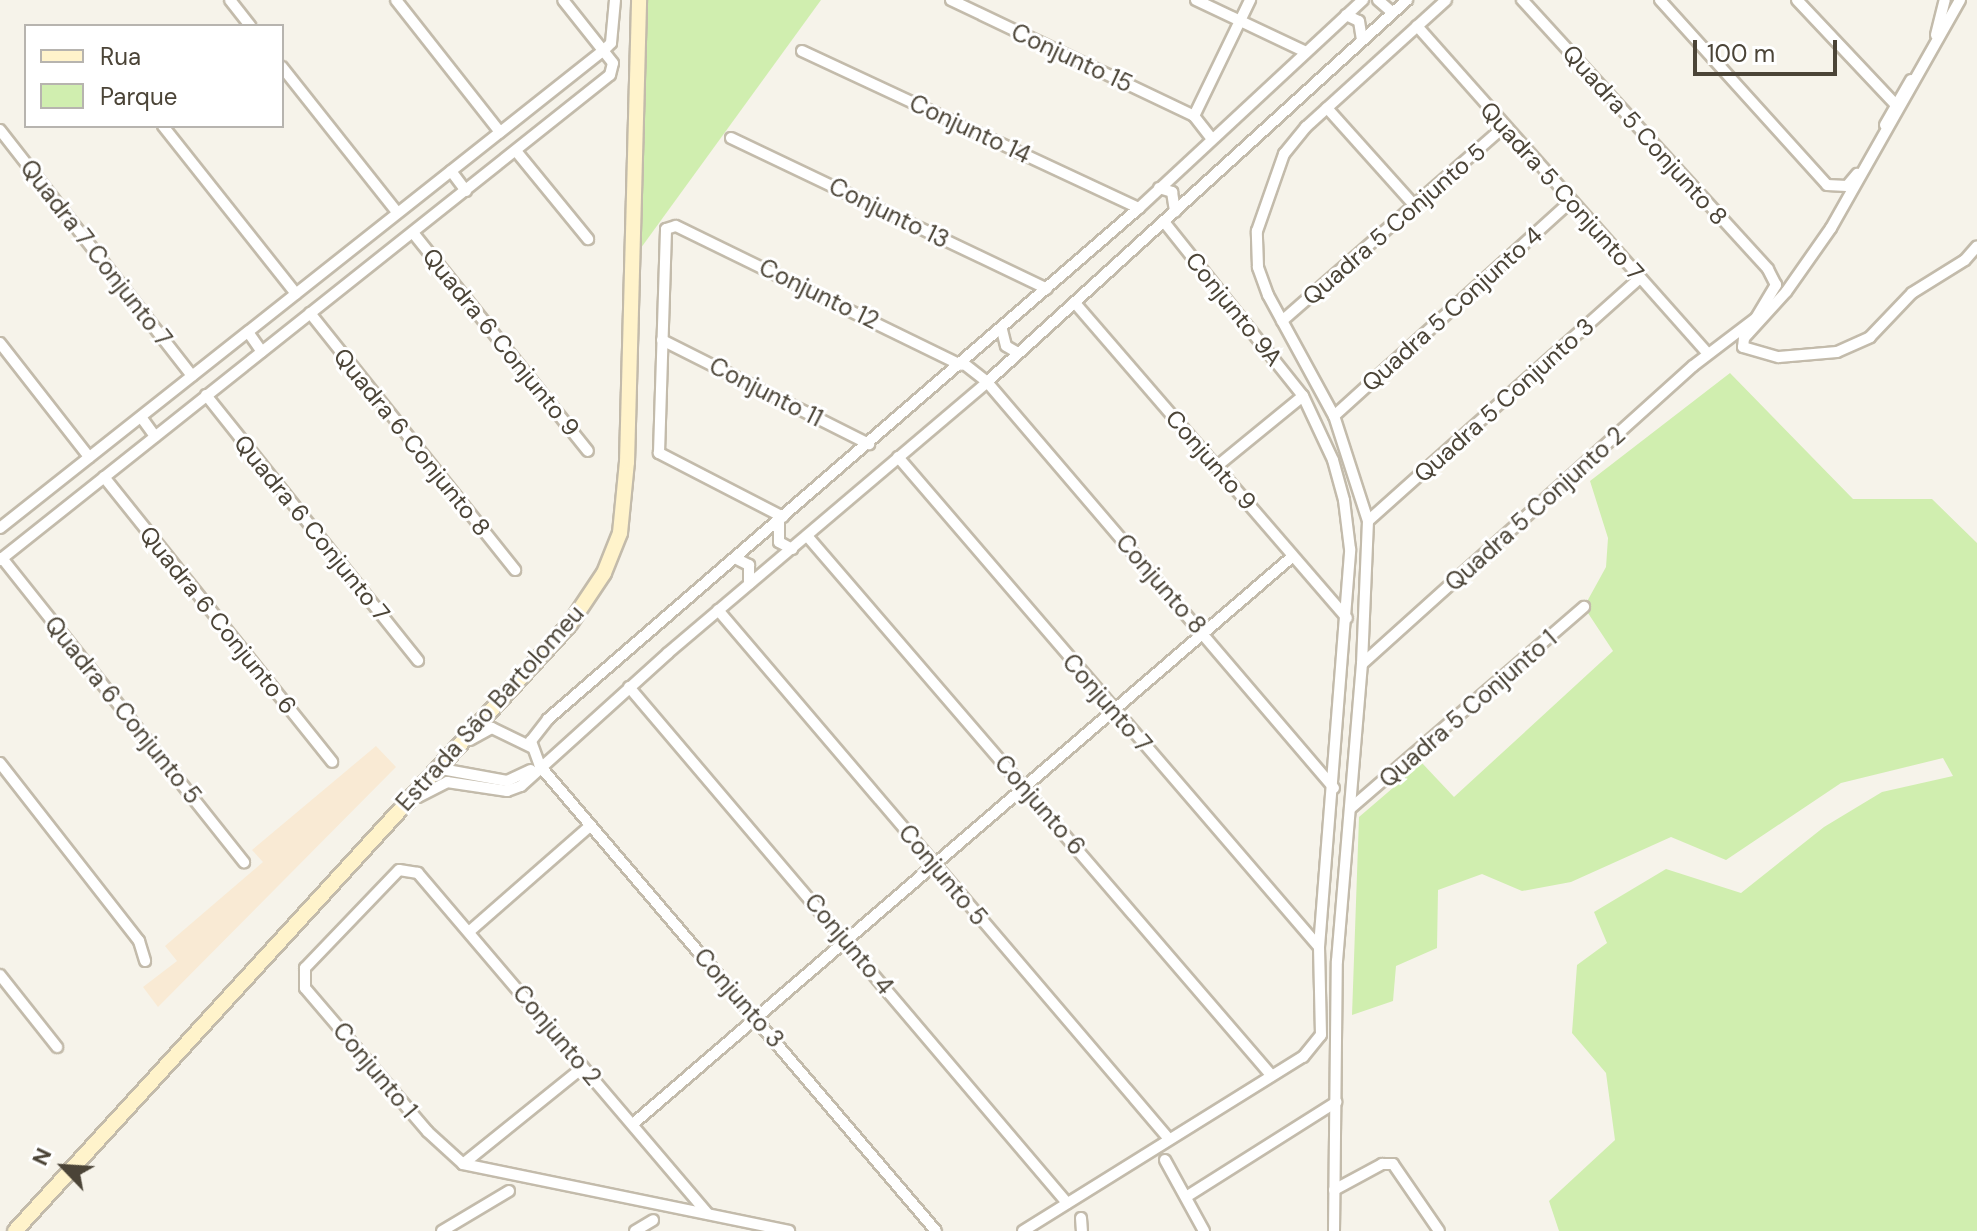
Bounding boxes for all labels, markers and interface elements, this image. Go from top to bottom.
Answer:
street label: Conjunto 15 [1007,17,1137,99]
legend [24,24,284,128]
scale bar [1697,24,1841,74]
text: 100 m [1707,38,1775,69]
street label: Quadra 5 Conjunto 8 [1556,39,1734,231]
text: Rua [100,41,141,72]
text: Parque [100,81,177,112]
street label: Conjunto 14 [905,88,1035,170]
street label: Quadra 5 Conjunto 7 [1474,96,1650,286]
street label: Quadra 5 Conjunto 5 [1297,137,1491,311]
street label: Quadra 7 Conjunto 7 [14,154,178,352]
street label: Conjunto 13 [824,172,954,254]
street label: Quadra 5 Conjunto 4 [1356,220,1548,398]
street label: Quadra 6 Conjunto 9 [416,242,586,442]
street label: Conjunto 9A [1179,246,1289,372]
street label: Conjunto 12 [754,253,884,335]
street label: Quadra 5 Conjunto 3 [1408,312,1600,488]
street label: Quadra 6 Conjunto 8 [327,342,497,542]
street label: Conjunto 11 [705,351,827,433]
street label: Conjunto 9 [1160,404,1262,516]
street label: Quadra 5 Conjunto 2 [1439,421,1631,597]
street label: Quadra 6 Conjunto 7 [228,429,396,627]
street label: Quadra 6 Conjunto 6 [133,520,303,720]
street label: Conjunto 8 [1110,528,1212,640]
street label: Estrada São Bartolomeu [390,599,590,817]
street label: Quadra 6 Conjunto 5 [38,610,208,810]
street label: Quadra 5 Conjunto 1 [1373,624,1563,794]
street label: Conjunto 7 [1056,648,1158,758]
street label: Conjunto 6 [989,749,1091,861]
street label: Conjunto 5 [892,819,994,931]
street label: Conjunto 4 [798,888,900,1000]
street label: Conjunto 3 [688,942,790,1054]
street label: Conjunto 2 [507,979,607,1091]
street label: Conjunto 1 [327,1016,423,1124]
north arrow [24,1127,104,1207]
text: N [25,1143,58,1170]

